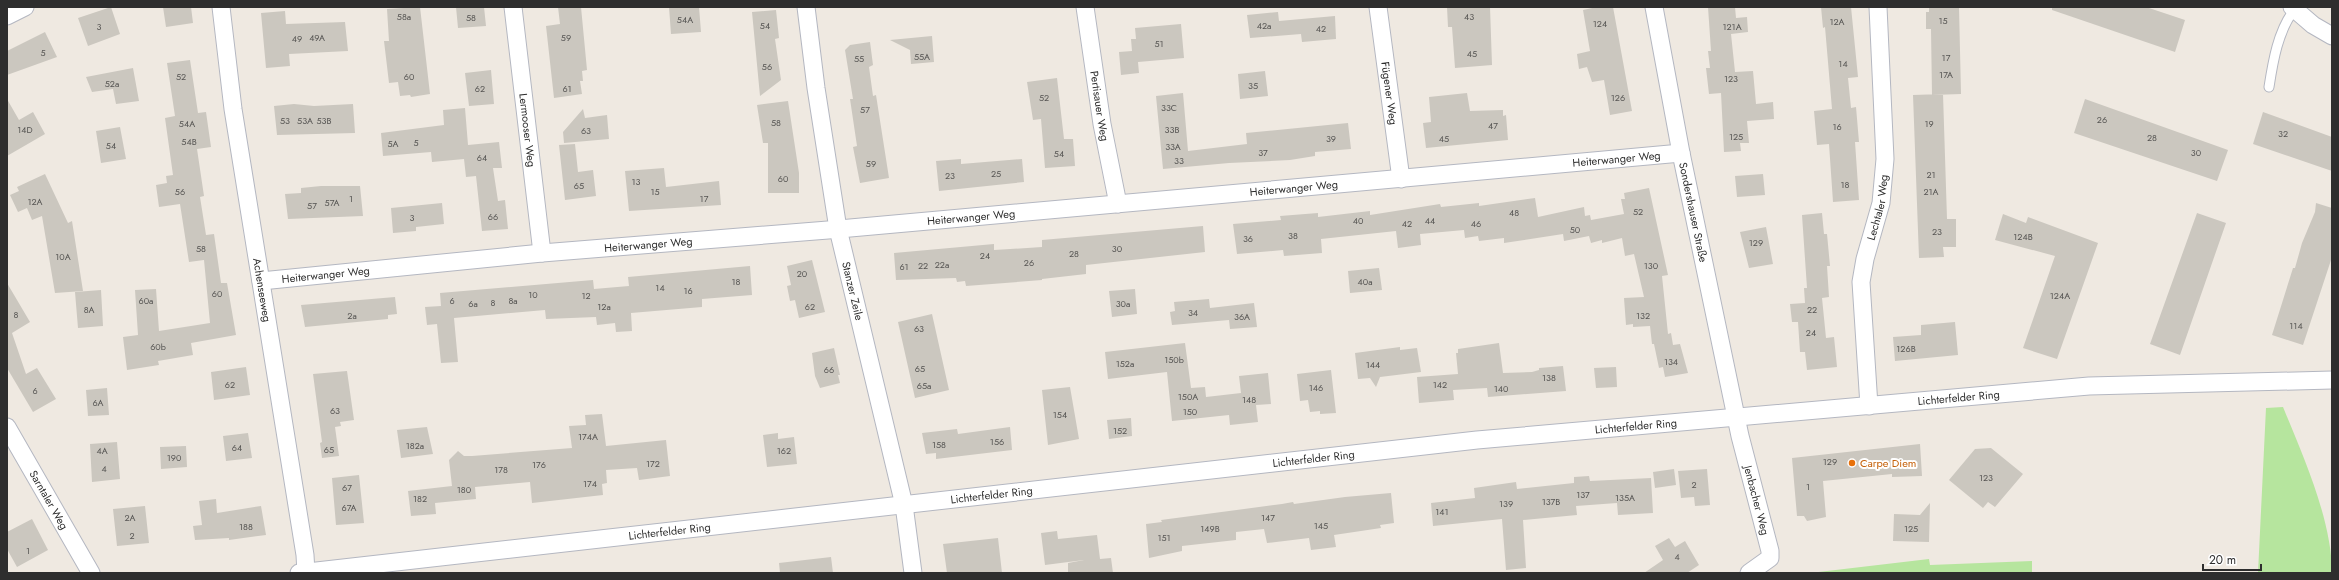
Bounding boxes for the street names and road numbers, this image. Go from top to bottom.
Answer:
street label: Fügener Weg [1377,61,1402,126]
street label: Pertisauer Weg [1086,70,1113,142]
street label: Lermooser Weg [515,92,540,168]
street label: Heiterwanger Weg [1572,147,1661,171]
street label: Sondershauser Straße [1675,161,1712,264]
street label: Lechtaler Weg [1863,174,1892,242]
street label: Heiterwanger Weg [1249,176,1339,200]
street label: Heiterwanger Weg [926,205,1016,229]
street label: Heiterwanger Weg [604,233,693,256]
street label: Achenseeweg [249,257,275,323]
street label: Stanzer Zeile [838,260,868,322]
street label: Heiterwanger Weg [281,262,370,287]
street label: Lichterfelder Ring [1917,386,2000,409]
street label: Lichterfelder Ring [1594,414,1678,438]
street label: Lichterfelder Ring [1272,446,1355,471]
street label: Jenbacher Weg [1740,462,1774,537]
street label: Sarntaler Weg [25,467,72,532]
street label: Lichterfelder Ring [950,482,1033,507]
street label: Lichterfelder Ring [628,519,712,544]

